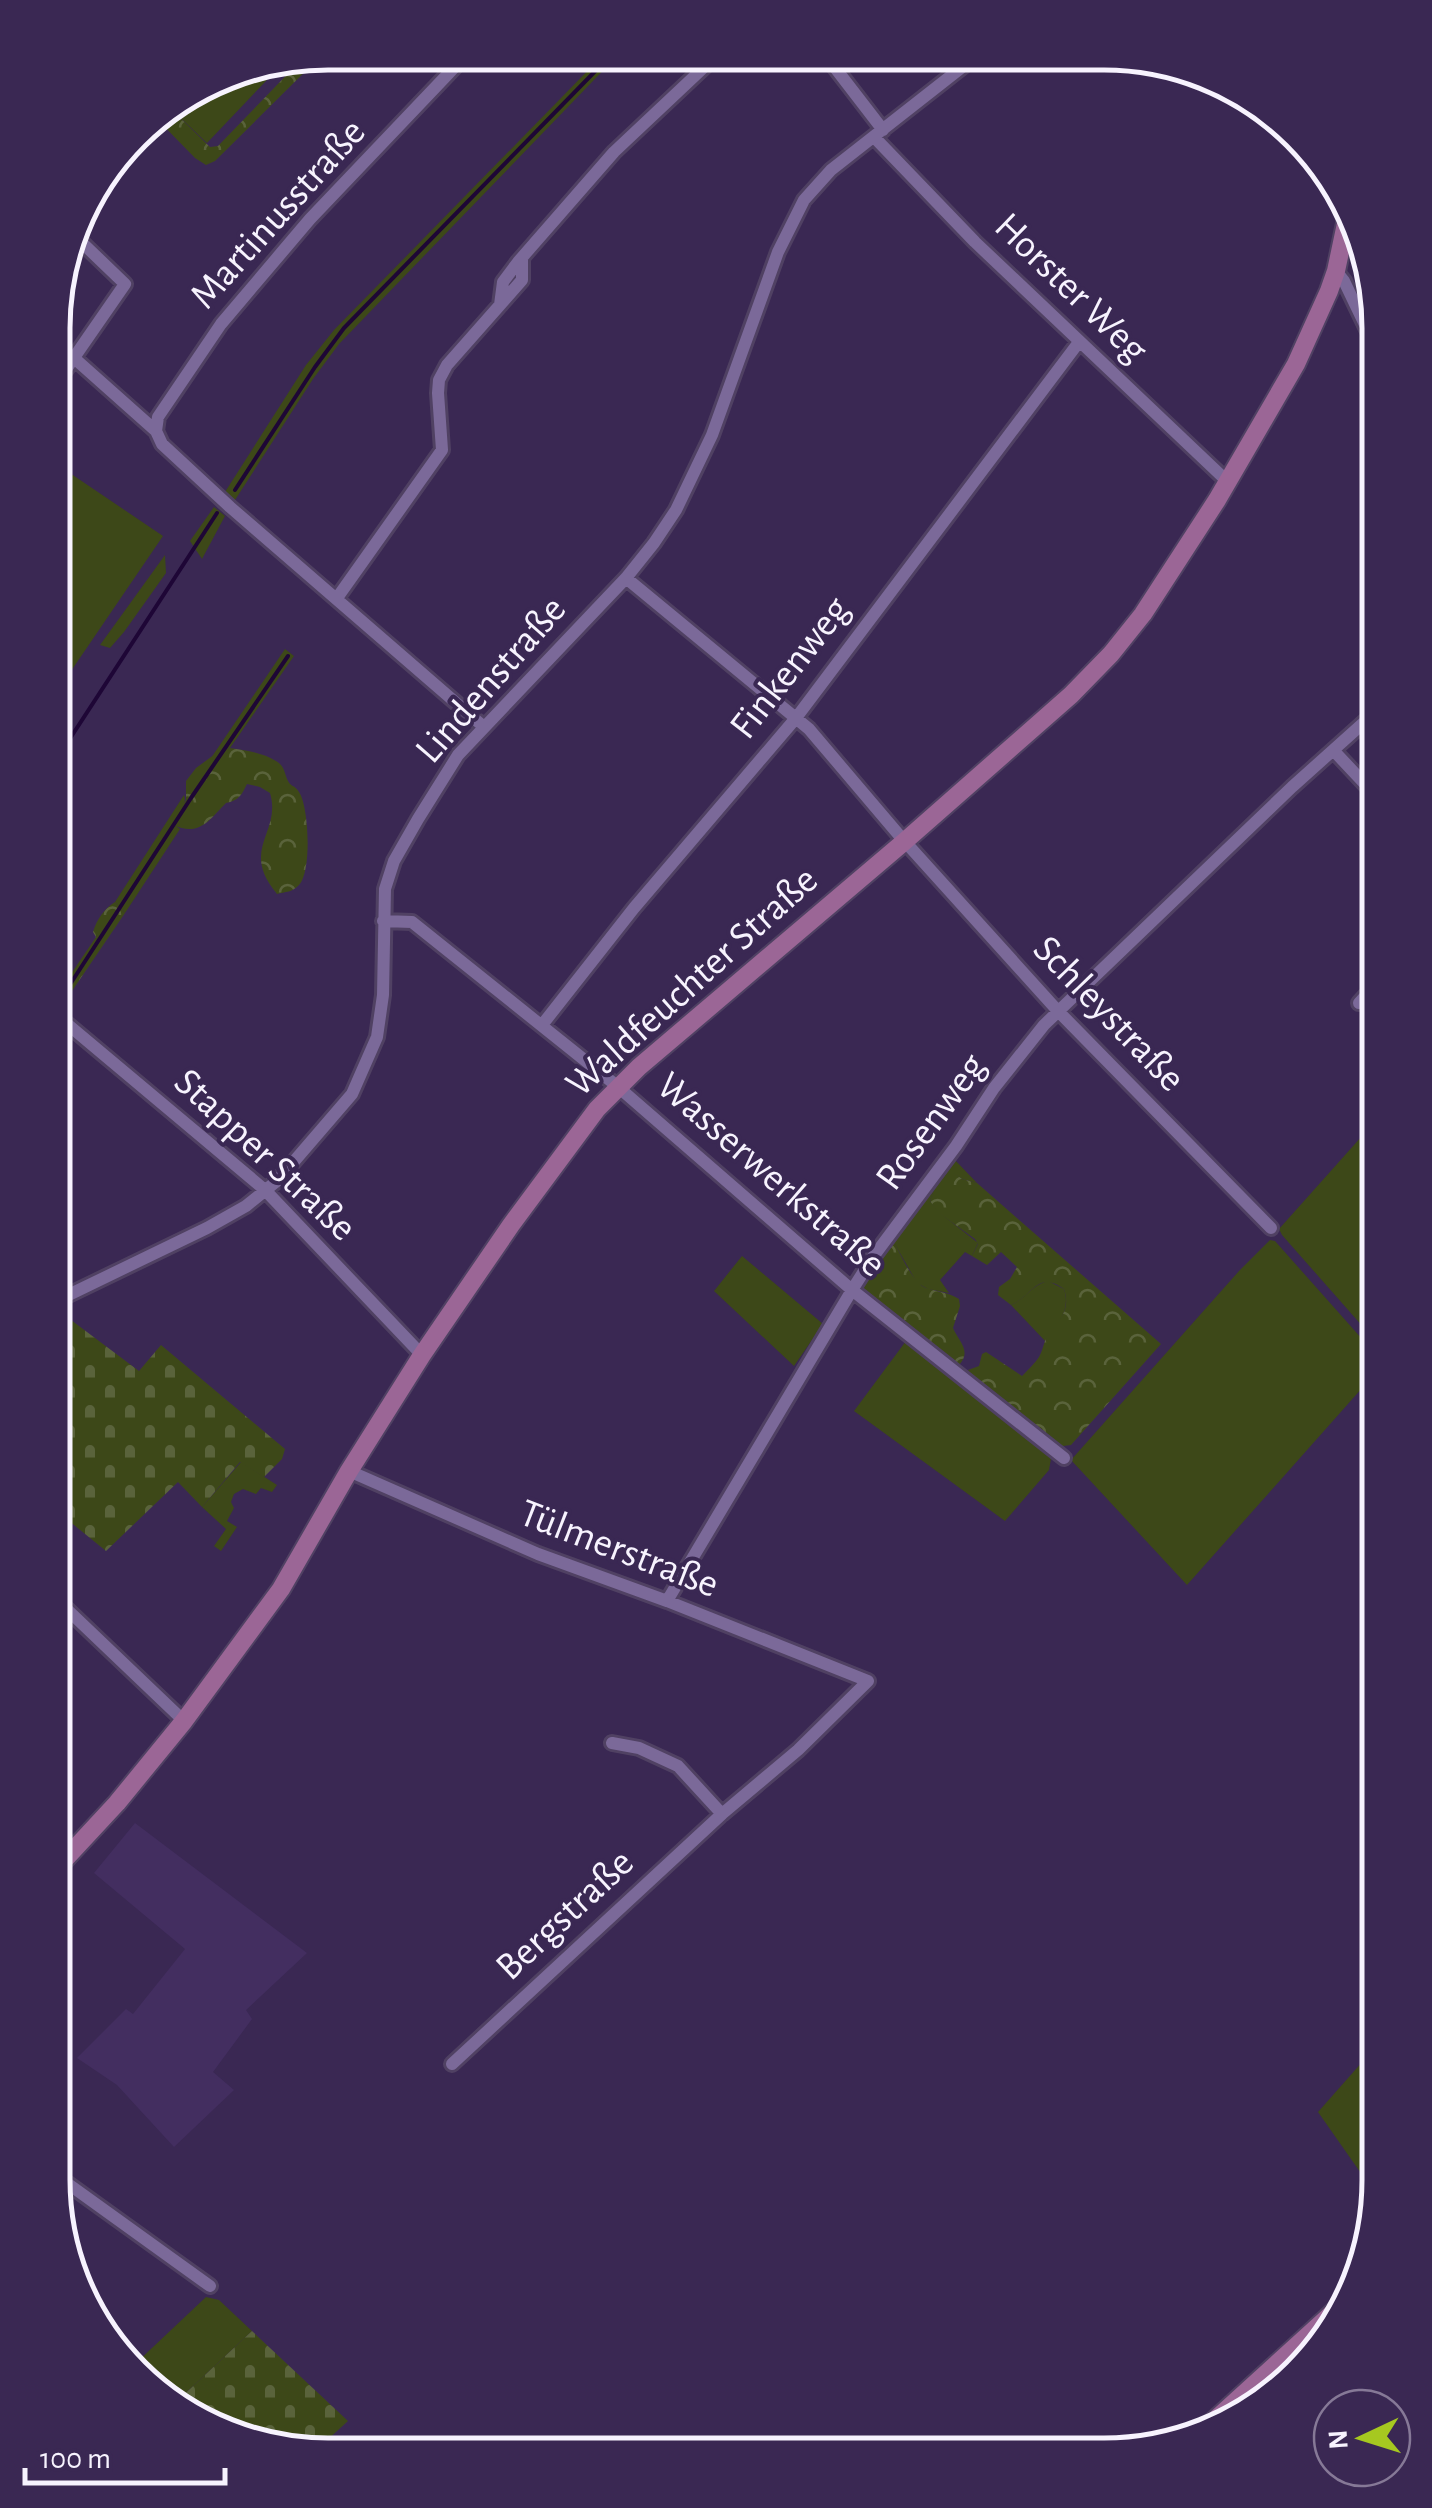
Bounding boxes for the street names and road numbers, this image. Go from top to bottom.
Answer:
street label: Martinusstraße [183,112,373,316]
street label: Horster Weg [987,206,1155,371]
street label: Lindenstraße [408,589,574,771]
street label: Finkenweg [723,589,858,746]
street label: Waldfeuchter Straße [559,859,825,1105]
street label: Schleystraße [1026,929,1192,1099]
street label: Rosenweg [869,1046,994,1197]
street label: Stapper Straße [167,1061,363,1249]
street label: Wasserwerkstraße [649,1065,893,1285]
street label: Tülmerstraße [514,1493,724,1605]
street label: Bergstraße [489,1842,641,1988]

